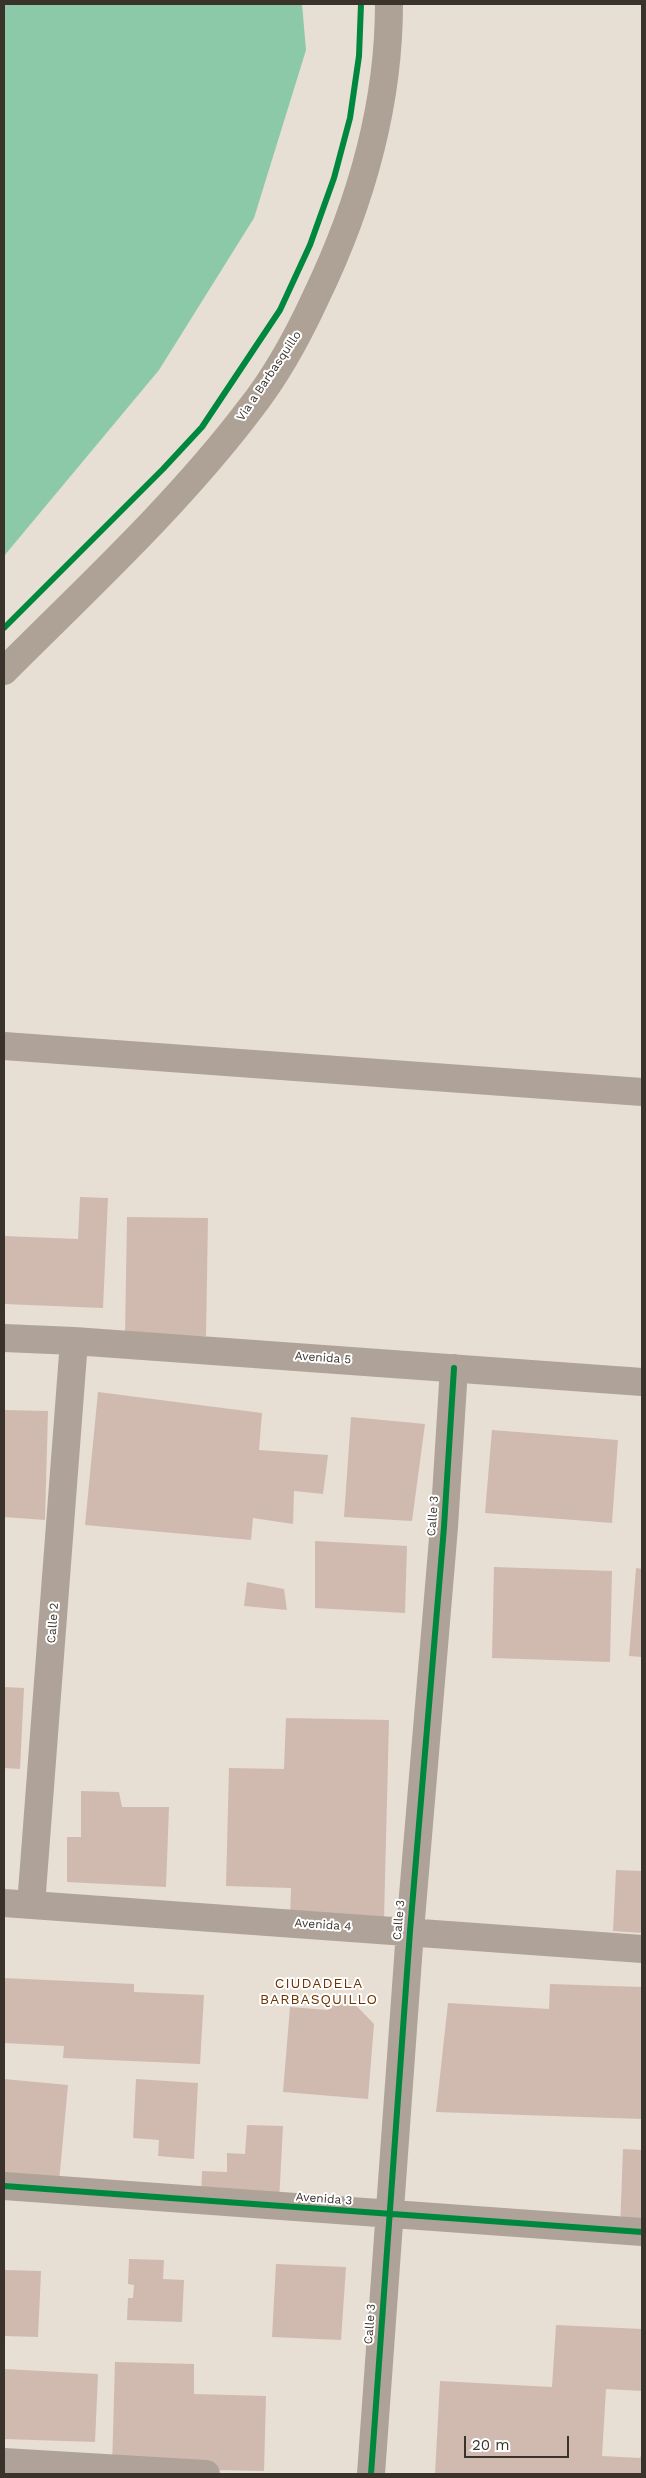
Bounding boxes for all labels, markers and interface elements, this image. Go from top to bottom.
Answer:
street label: Via a Barbasquillo [234,328,304,424]
street label: Avenida 5 [294,1349,352,1367]
street label: Calle 3 [424,1495,442,1537]
street label: Calle 2 [44,1602,62,1644]
street label: Calle 3 [390,1899,408,1941]
street label: Avenida 4 [294,1916,352,1934]
district label: CIUDADELA BARBASQUILLO [258,1976,380,2008]
street label: Avenida 3 [295,2190,353,2208]
street label: Calle 3 [361,2303,379,2345]
scale bar [466,2426,571,2458]
text: 20 m [472,2436,510,2454]

